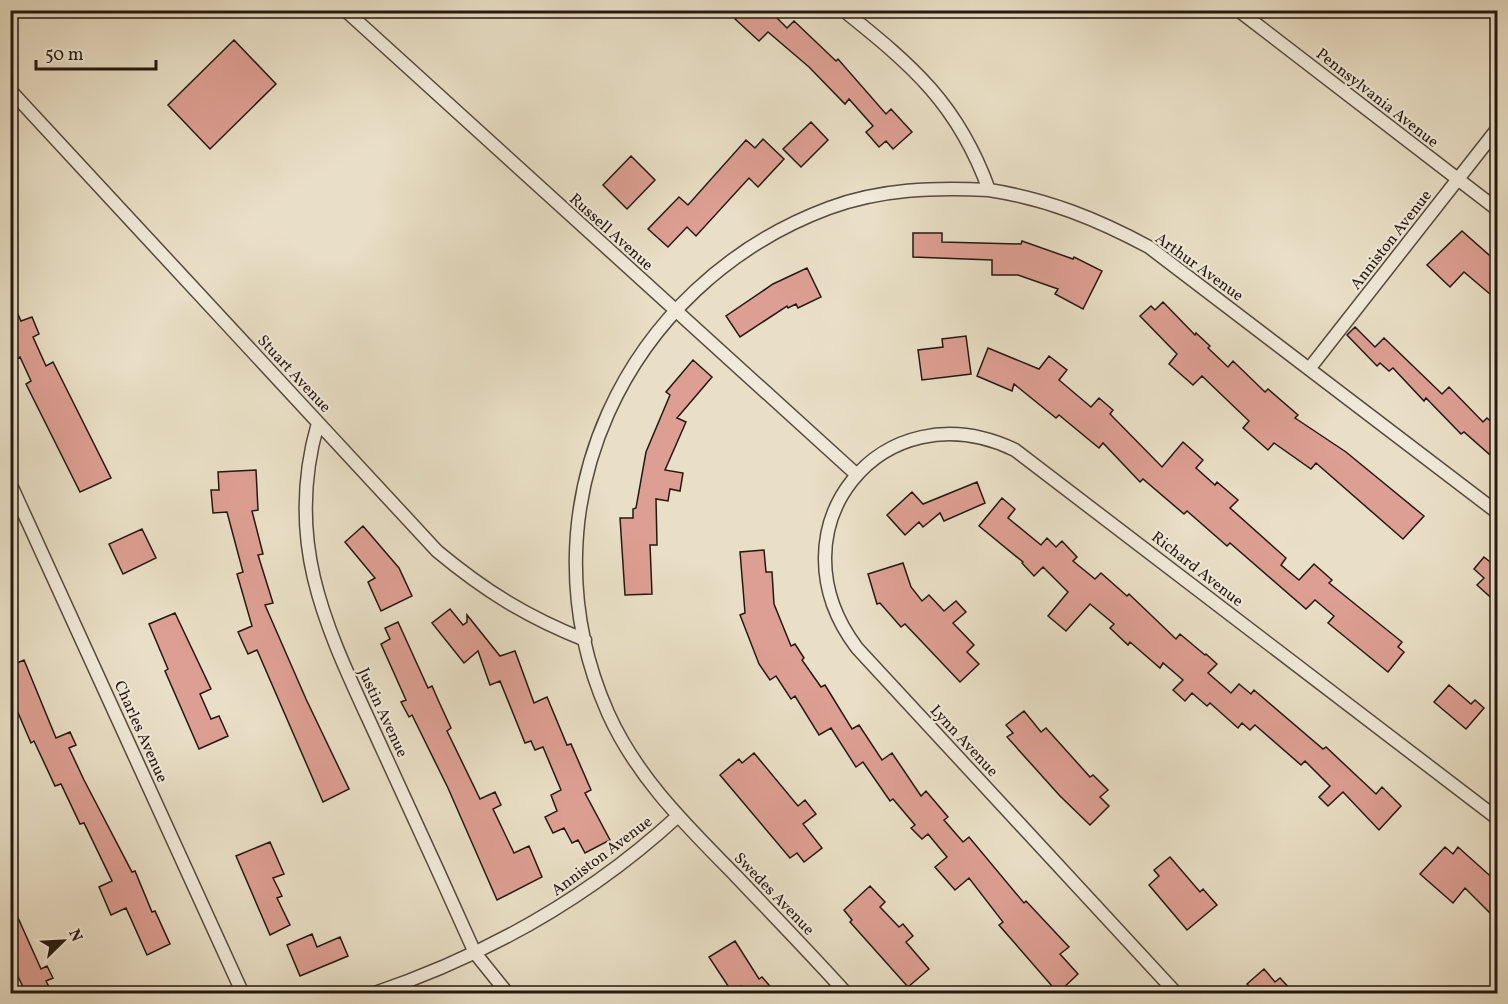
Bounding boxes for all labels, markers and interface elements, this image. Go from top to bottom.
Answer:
scale bar [36,33,156,71]
text: 50 m [45,43,84,68]
street label: Pennsylvania Avenue [1311,44,1443,153]
street label: Anniston Avenue [1346,186,1438,295]
street label: Russell Avenue [564,189,658,276]
street label: Arthur Avenue [1150,228,1248,307]
street label: Stuart Avenue [252,331,335,418]
street label: Richard Avenue [1146,527,1247,612]
street label: Justin Avenue [352,664,413,761]
street label: Charles Avenue [108,677,172,786]
street label: Lynn Avenue [924,701,1003,782]
street label: Anniston Avenue [547,811,657,902]
street label: Swedes Avenue [728,848,819,941]
north arrow [33,911,93,971]
text: N [62,926,87,946]

